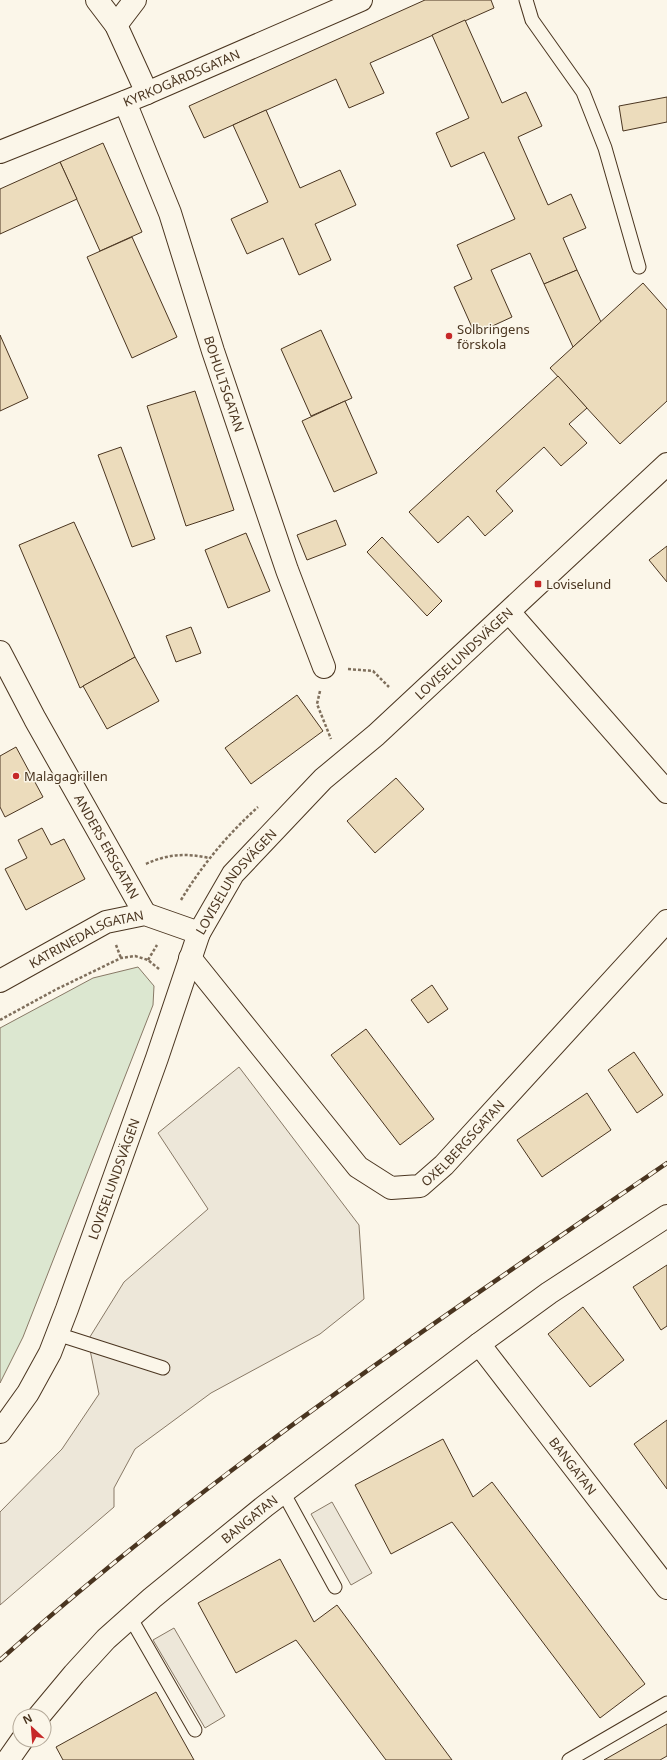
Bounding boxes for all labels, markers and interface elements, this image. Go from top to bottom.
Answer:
street label: KYRKOGÅRDSGATAN [120,45,243,111]
place label: Solbringens förskola [457,320,530,353]
marker: Solbringens förskola [444,331,454,341]
street label: BOHULTSGATAN [200,334,249,434]
place label: Loviselund [546,575,611,593]
marker: Loviselund [533,579,543,589]
street label: LOVISELUNDSVÄGEN [411,603,517,704]
place label: Malagagrillen [24,767,108,785]
marker: Malagagrillen [11,771,21,781]
street label: ANDERS ERSGATAN [70,791,144,902]
street label: LOVISELUNDSVÄGEN [191,825,280,938]
street label: KATRINEDALSGATAN [26,905,145,972]
street label: OXELBERGSGATAN [417,1096,508,1190]
street label: LOVISELUNDSVÄGEN [84,1116,144,1242]
street label: BANGATAN [545,1434,601,1498]
street label: BANGATAN [217,1491,281,1547]
north arrow [12,1708,52,1748]
text: N [20,1710,35,1727]

